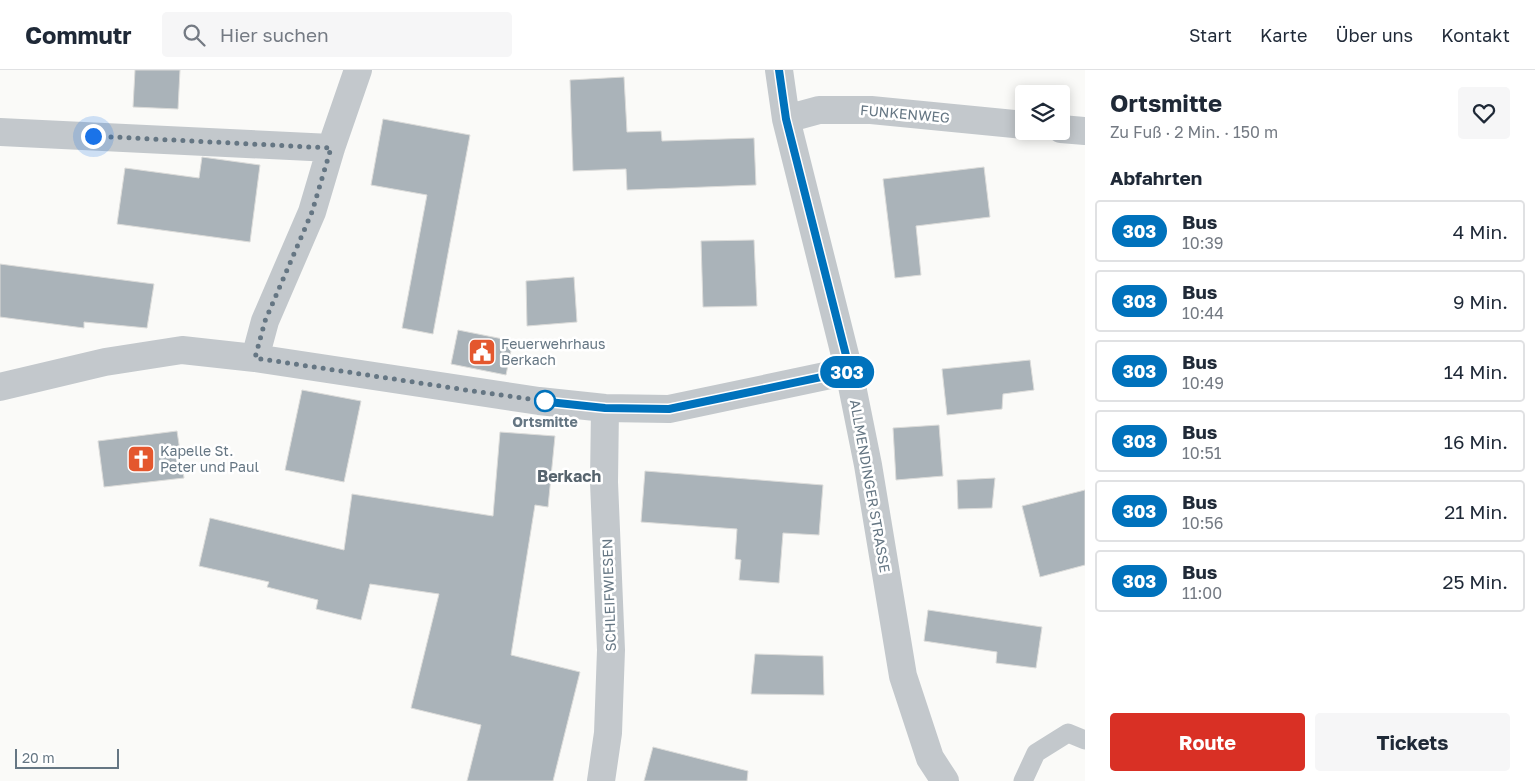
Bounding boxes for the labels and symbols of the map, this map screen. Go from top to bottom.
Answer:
street label: FUNKENWEG [860,101,951,126]
your location [81,124,106,149]
place label: Feuerwehrhaus Berkach [501,335,605,368]
public building icon: Feuerwehrhaus Berkach [467,337,497,367]
line badge: 303 [818,356,876,388]
marker: Ortsmitte [534,390,556,412]
street label: ALLMENDINGER STRASSE [847,398,894,574]
place label: Ortsmitte [512,413,578,430]
place label: Kapelle St. Peter und Paul [160,442,259,475]
church icon: Kapelle St. Peter und Paul [126,444,156,474]
district label: Berkach [537,466,601,486]
street label: SCHLEIFWIESEN [598,538,619,652]
scale bar [15,746,119,769]

